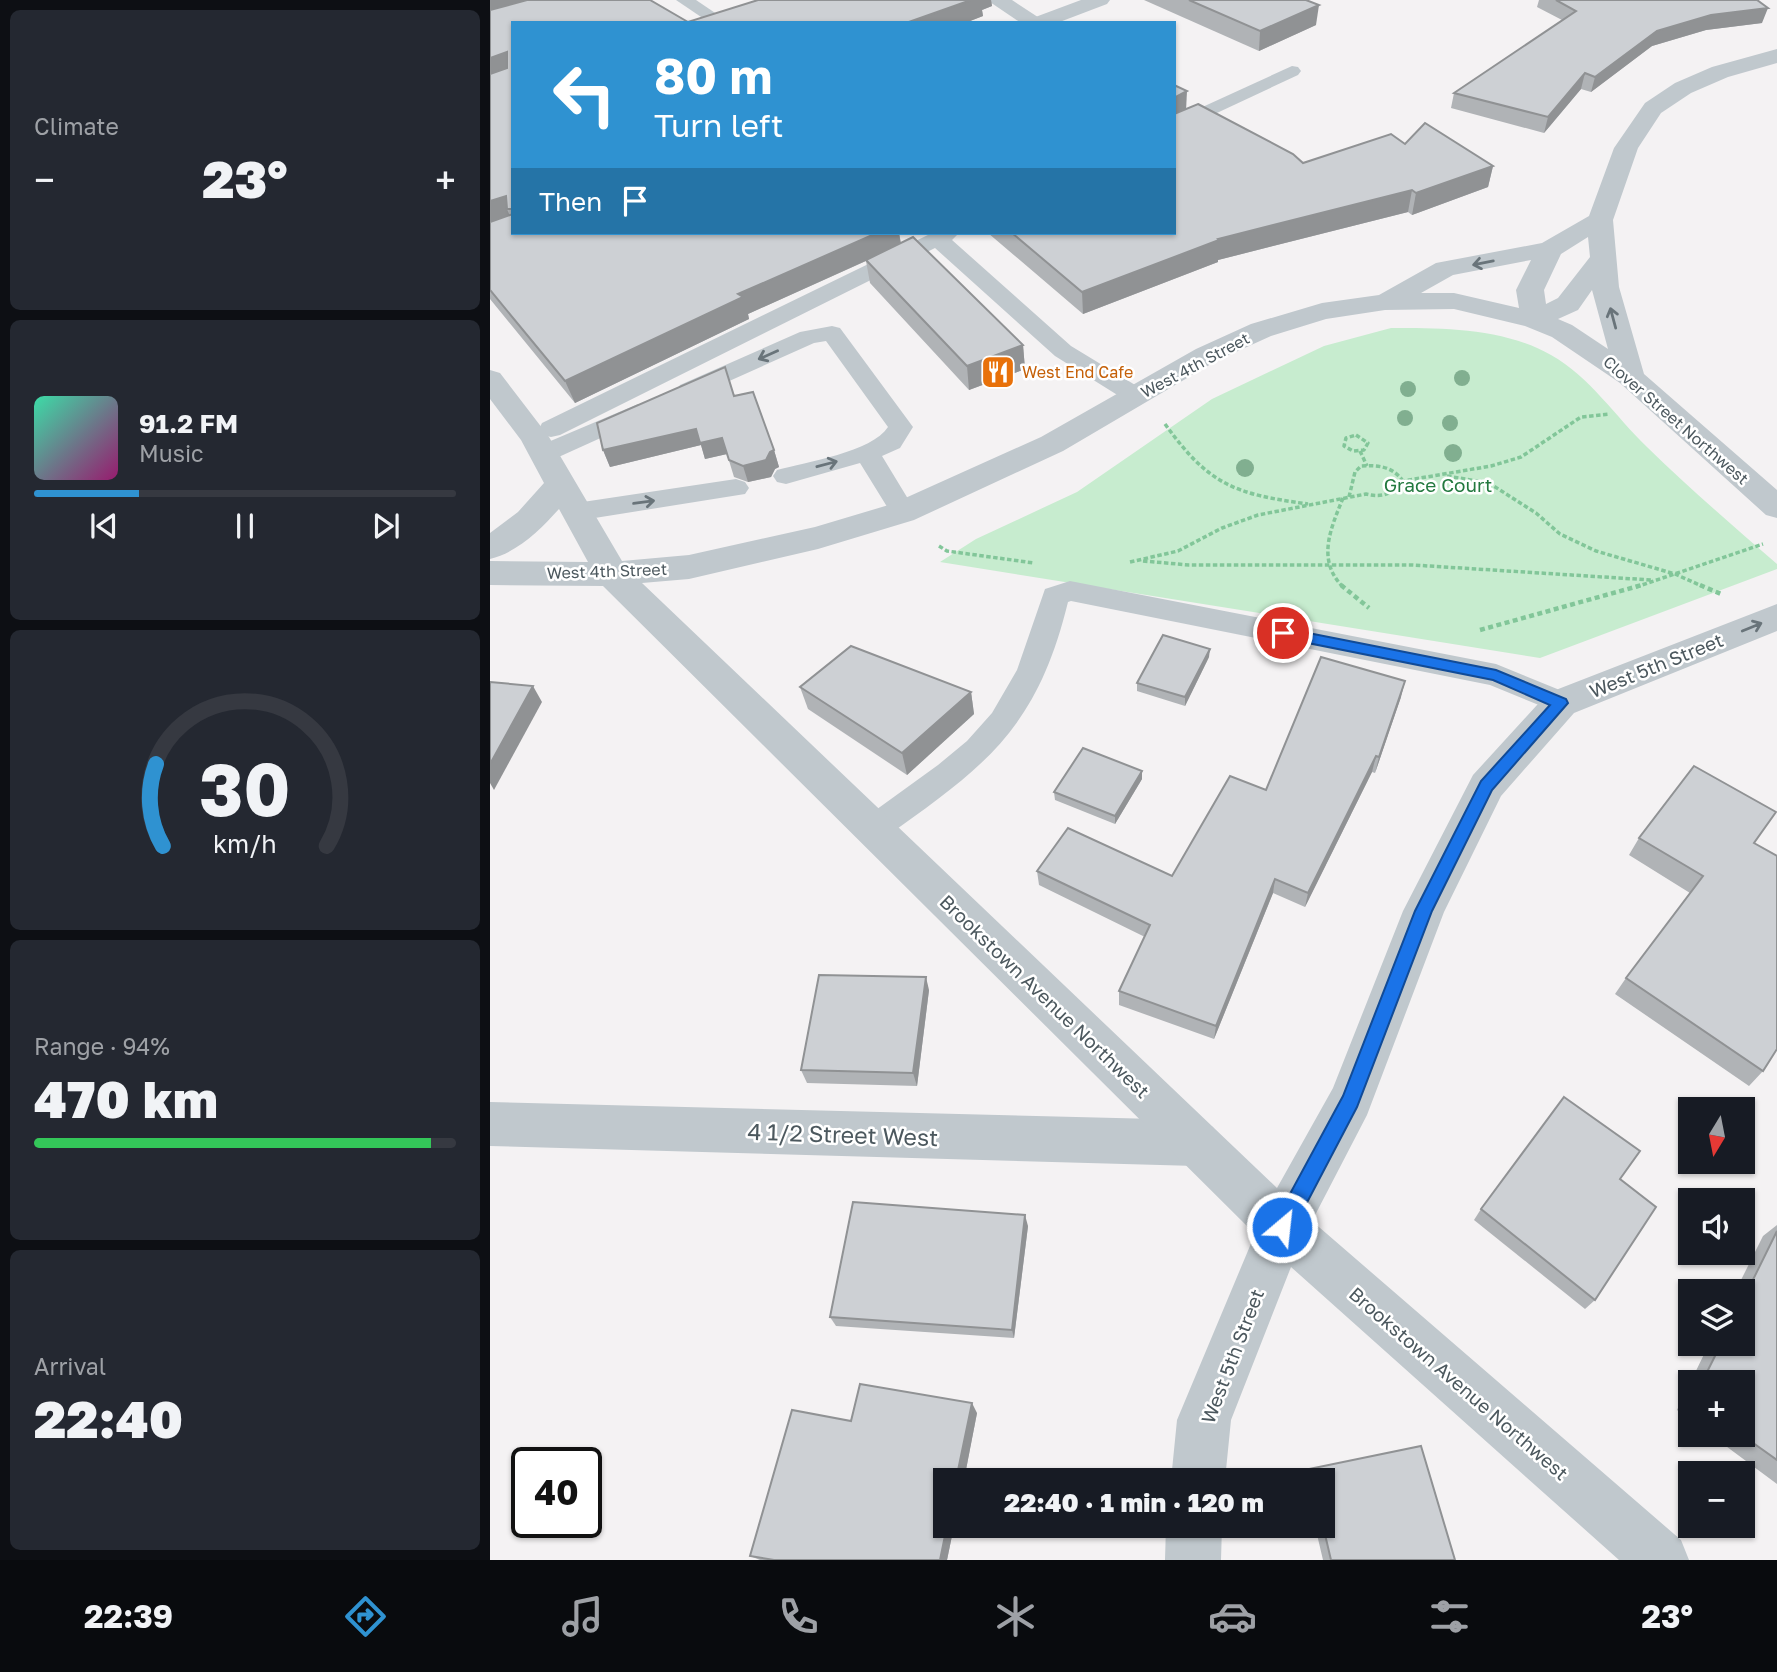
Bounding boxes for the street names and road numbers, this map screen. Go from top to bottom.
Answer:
street label: West 4th Street [1137,328,1253,402]
street label: Clover Street Northwest [1599,351,1753,489]
street label: West 4th Street [547,559,667,583]
street label: West 5th Street [1586,628,1726,702]
street label: Brookstown Avenue Northwest [935,890,1155,1102]
street label: 4 1/2 Street West [747,1117,939,1151]
street label: Brookstown Avenue Northwest [1345,1282,1573,1484]
street label: West 5th Street [1196,1285,1268,1427]

